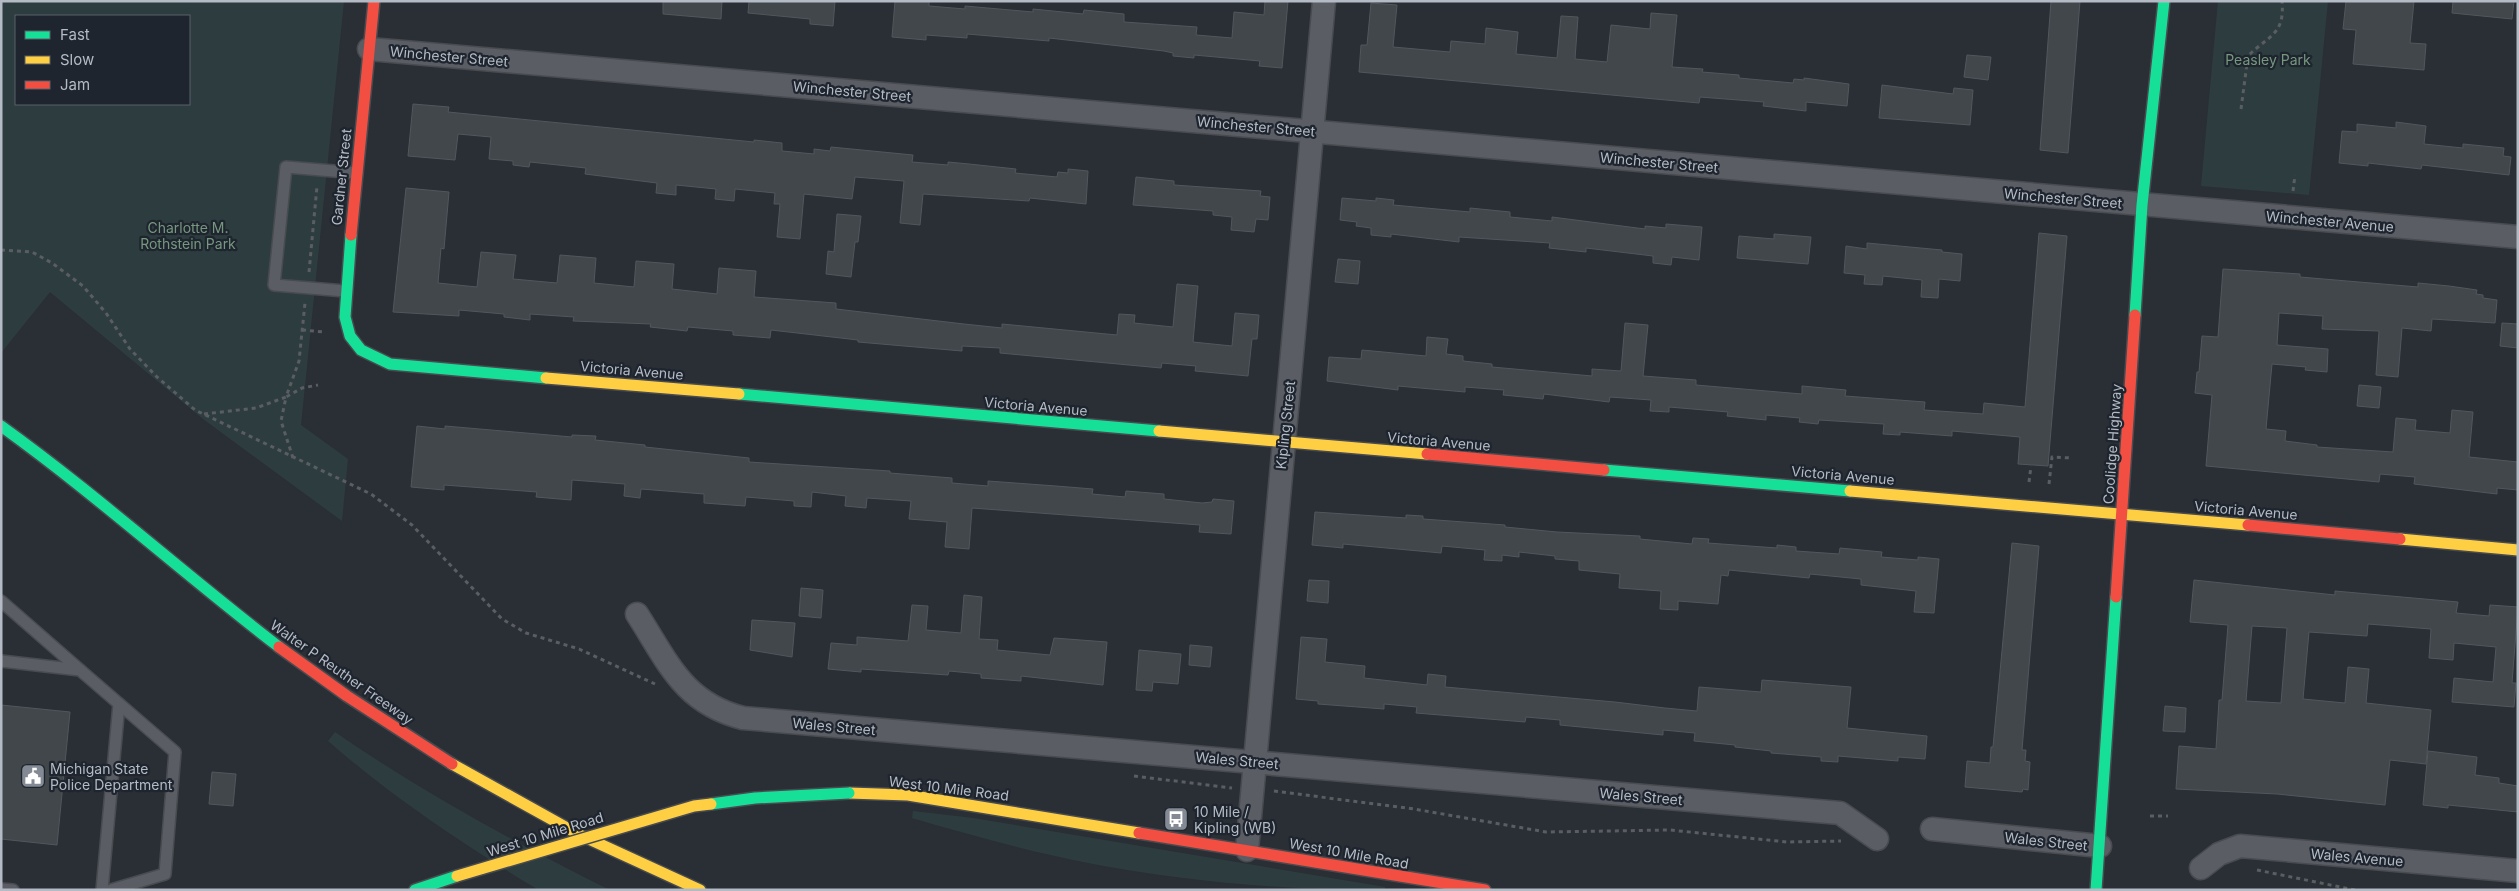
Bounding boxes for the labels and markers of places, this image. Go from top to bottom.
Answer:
place label: Michigan State Police Department [50,760,173,793]
public building icon: Michigan State Police Department [20,763,46,789]
place label: 10 Mile / Kipling (WB) [1194,803,1276,836]
bus stop icon: 10 Mile / Kipling (WB) [1163,806,1189,832]

